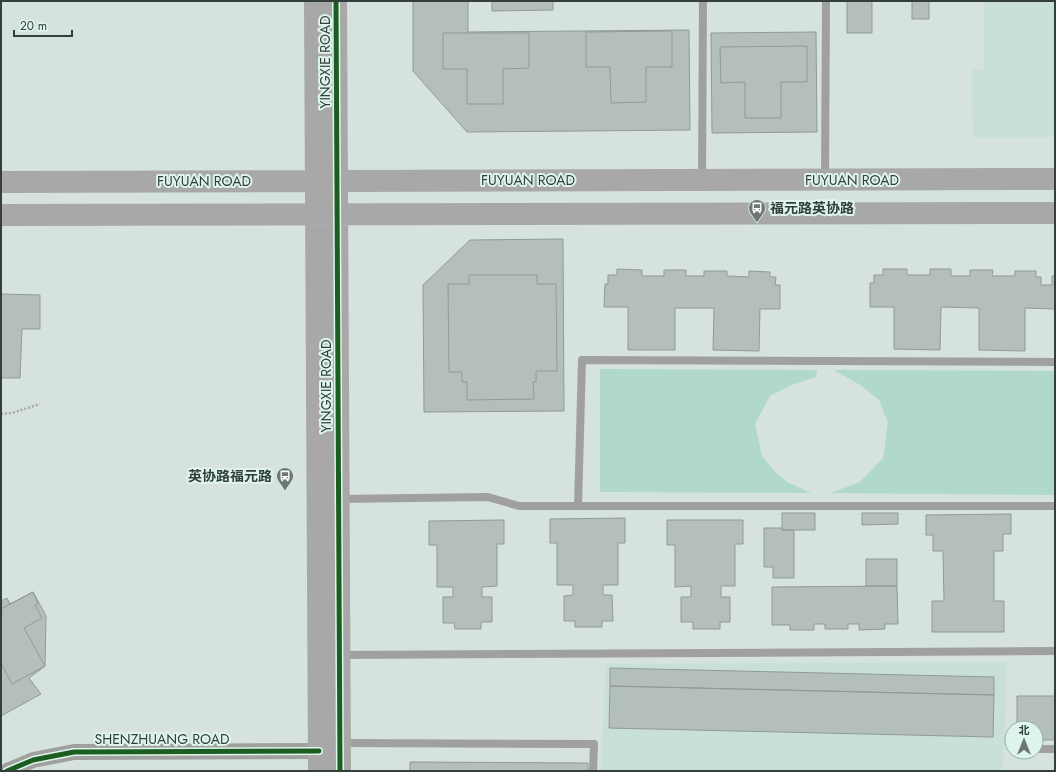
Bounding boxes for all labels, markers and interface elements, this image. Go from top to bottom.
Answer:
scale bar [14,12,72,38]
street label: YINGXIE ROAD [315,16,335,108]
text: 20 m [20,17,47,35]
street label: FUYUAN ROAD [481,170,575,190]
street label: FUYUAN ROAD [805,170,899,190]
street label: FUYUAN ROAD [157,171,251,191]
bus stop icon: 福元路英协路 [747,198,767,223]
place label: 福元路英协路 [770,198,854,218]
street label: YINGXIE ROAD [316,340,336,432]
place label: 英协路福元路 [188,466,272,486]
bus stop icon: 英协路福元路 [275,466,295,491]
north arrow [1004,720,1044,760]
text: 北 [1019,722,1030,738]
street label: SHENZHUANG ROAD [94,729,230,749]

